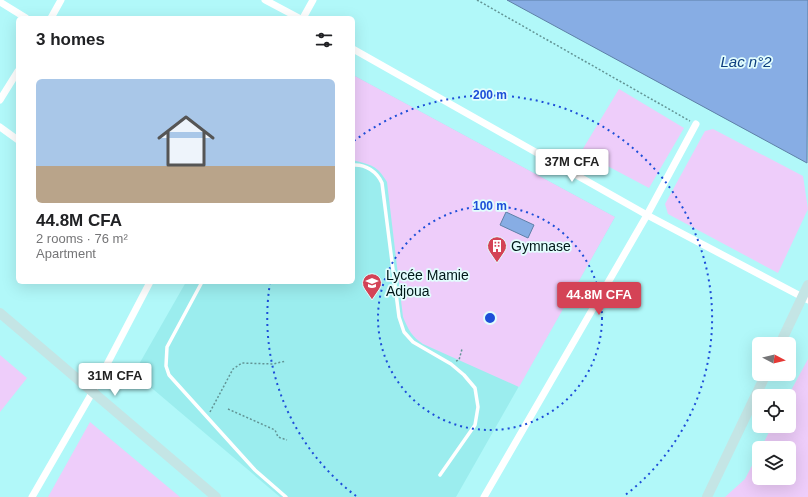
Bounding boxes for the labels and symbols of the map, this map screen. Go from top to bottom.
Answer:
water label: Lac n°2 [720,53,772,70]
text: 200 m [473,88,507,102]
pin: 37M CFA [535,149,609,183]
text: 100 m [473,199,507,213]
building icon: Gymnase [486,235,508,263]
place label: Gymnase [511,238,571,254]
place label: Lycée Mamie Adjoua [386,267,469,299]
school or university icon: Lycée Mamie Adjoua [361,272,383,300]
pin: 44.8M CFA [553,282,645,316]
centre of rings [483,311,497,325]
north arrow [752,337,796,381]
pin: 31M CFA [78,363,152,397]

